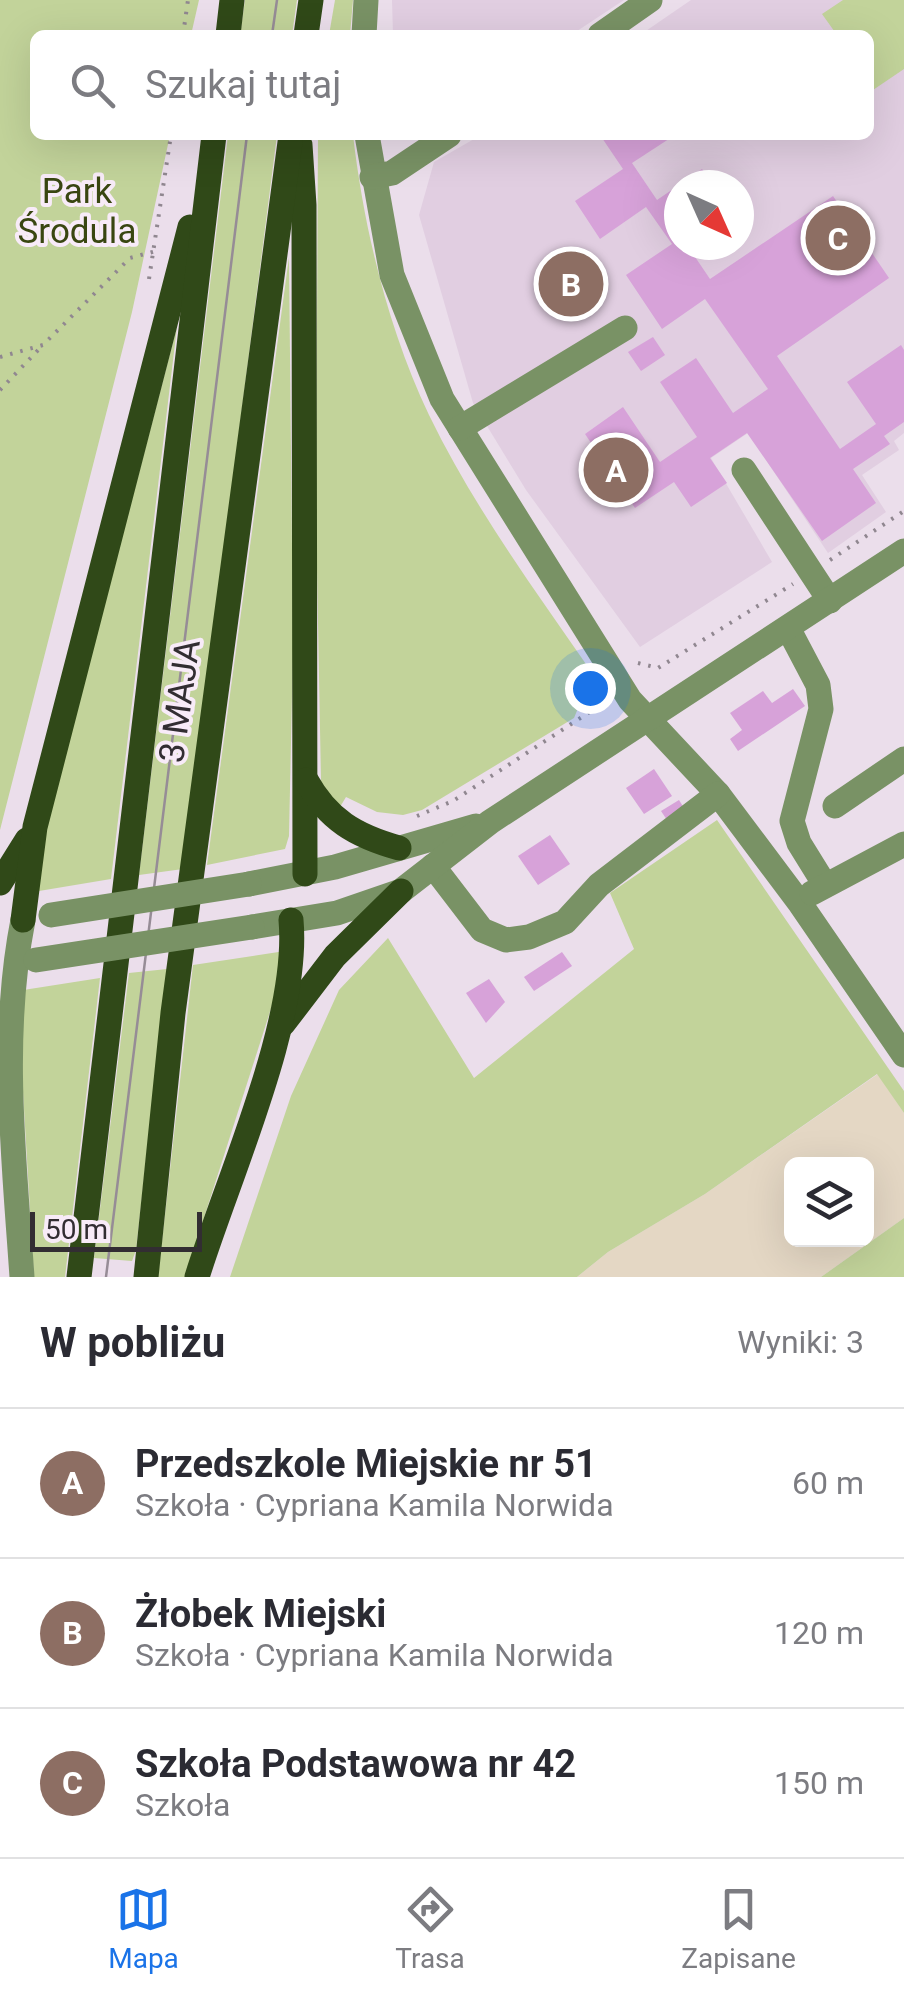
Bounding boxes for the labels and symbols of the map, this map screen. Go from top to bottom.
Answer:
north arrow [664,170,754,260]
park label: Park Środula [18,171,136,252]
pin: C [806,200,870,276]
pin: B [538,246,604,322]
pin: A [584,432,648,508]
street label: 3 MAJA [151,637,209,765]
your location [565,663,616,714]
scale bar [30,1207,202,1252]

